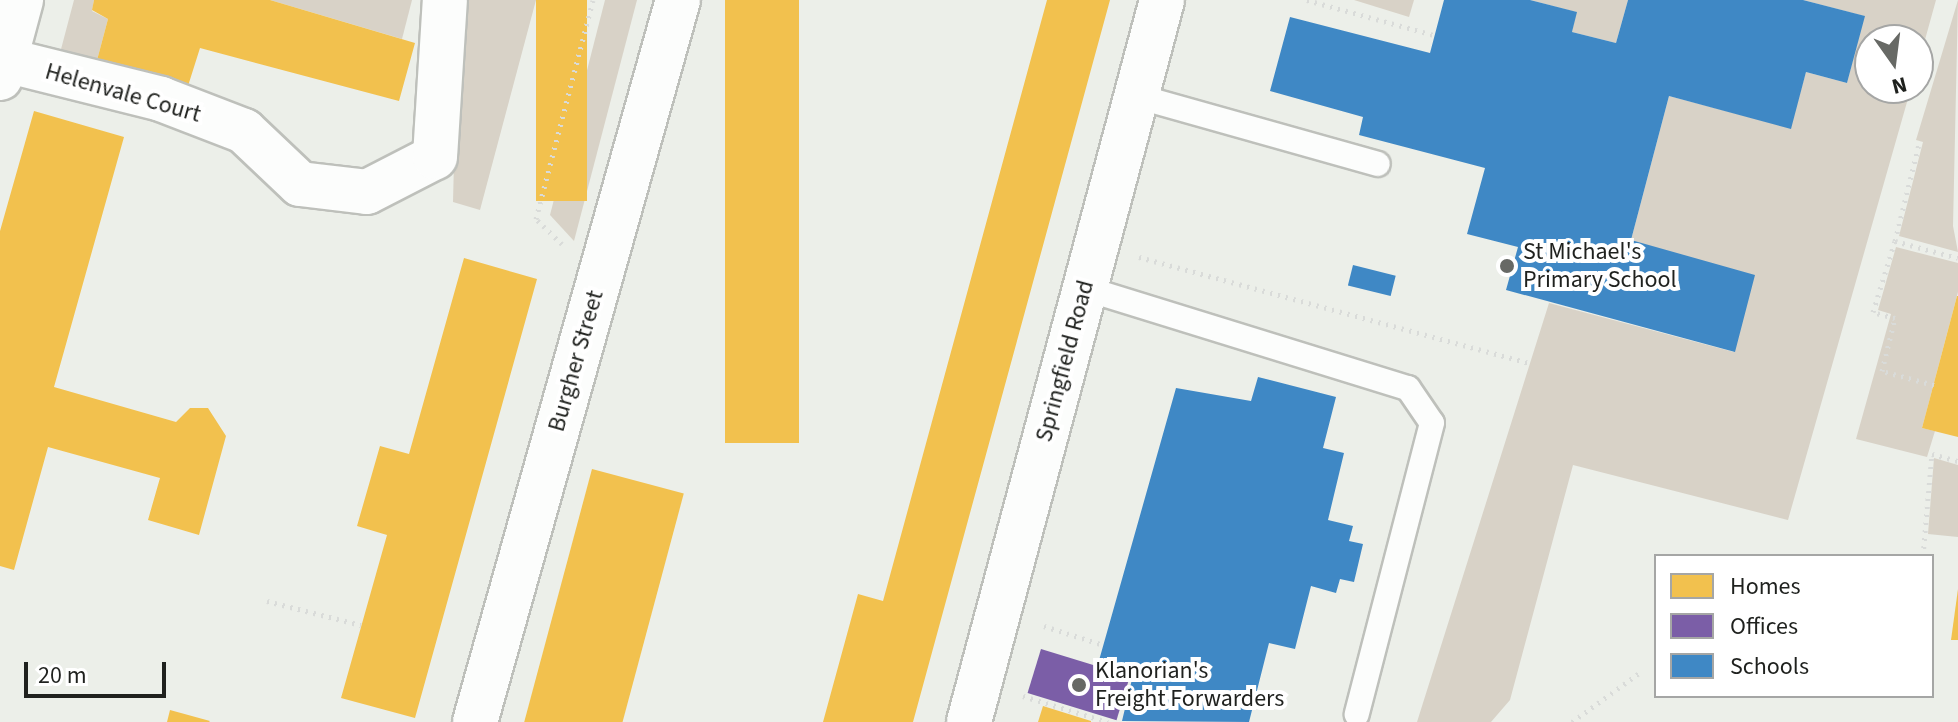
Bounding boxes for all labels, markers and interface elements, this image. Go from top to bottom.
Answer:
north arrow [1854,24,1934,104]
street label: Helenvale Court [42,57,204,129]
text: N [1888,68,1910,103]
place label: St Michael's Primary School [1523,238,1677,294]
marker: St Michael's Primary School [1498,257,1516,275]
street label: Springfield Road [1030,277,1100,445]
street label: Burgher Street [542,287,610,435]
legend [1654,554,1934,698]
text: Homes [1730,569,1801,604]
text: Offices [1730,609,1798,644]
scale bar [28,646,170,696]
text: Schools [1730,649,1809,684]
place label: Klanorian's Freight Forwarders [1095,657,1284,713]
text: 20 m [38,658,87,693]
marker: Klanorian's Freight Forwarders [1070,676,1088,694]

